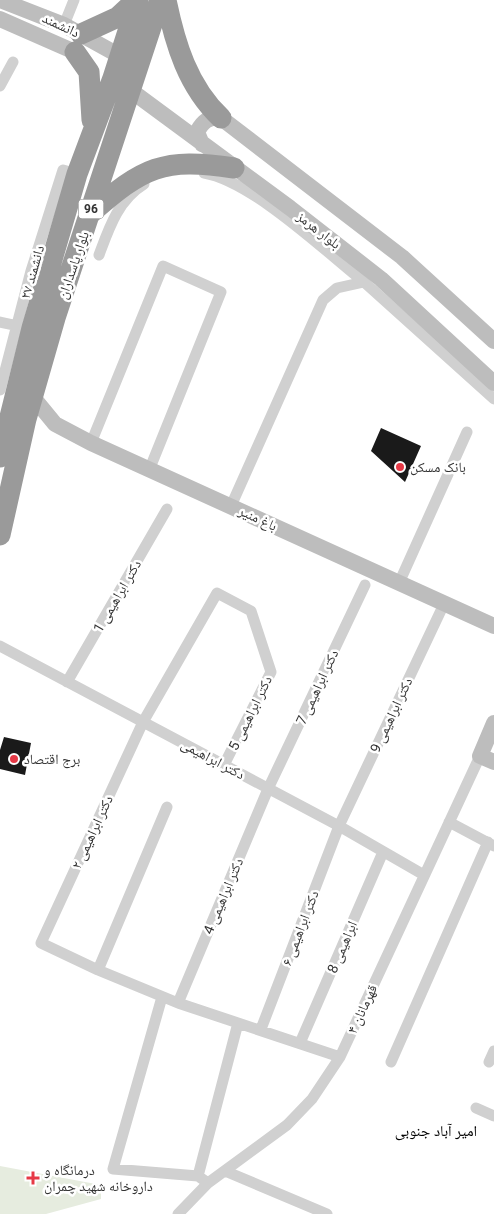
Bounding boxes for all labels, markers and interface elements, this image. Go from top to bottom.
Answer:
street label: دانشمند [40,10,82,41]
road number: 96 [78,200,104,218]
street label: بلوار هرمز [293,207,344,253]
street label: بلوار پاسداران [54,229,93,301]
street label: دانشمند ۲۷ [17,243,47,301]
place label: بانک مسکن [410,459,466,476]
marker: بانک مسکن [394,461,406,473]
street label: باغ منیر [235,502,280,536]
street label: دکتر ابراهیمی 1 [90,557,145,636]
street label: دکتر ابراهیمی 7 [293,647,342,727]
street label: دکتر ابراهیمی 5 [225,673,276,753]
street label: دکتر ابراهیمی 9 [367,675,416,755]
street label: دکتر ابراهیمی [178,736,248,783]
place label: برج اقتصاد [24,751,81,769]
marker: برج اقتصاد [8,753,20,765]
street label: دکتر ابراهیمی ۲ [68,793,117,872]
street label: دکتر ابراهیمی 4 [200,855,247,937]
street label: دکتر ابراهیمی ۶ [278,888,323,968]
street label: ابراهیمی 8 [324,919,361,976]
street label: قهرمانان ۴ [344,982,381,1036]
district label: امير آباد جنوبی [395,1122,477,1141]
place label: درمانگاه و داروخانه شهید چمران [44,1162,153,1195]
marker: درمانگاه و داروخانه شهید چمران [26,1171,40,1185]

